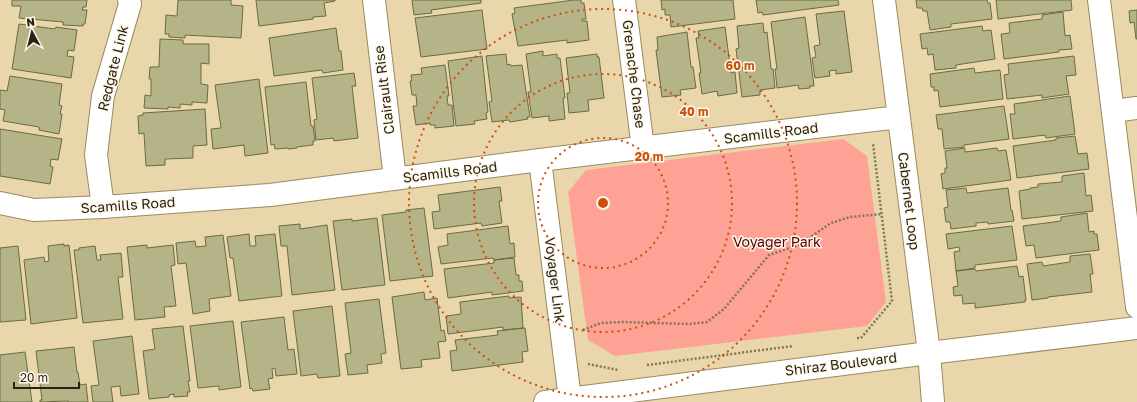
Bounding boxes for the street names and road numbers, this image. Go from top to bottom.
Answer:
street label: Grenache Chase [619,19,650,129]
street label: Redgate Link [94,23,131,113]
street label: Clairault Rise [370,45,397,136]
street label: Scamills Road [723,118,819,147]
street label: Cabernet Loop [895,151,924,251]
street label: Scamills Road [402,157,498,186]
street label: Scamills Road [80,193,176,216]
street label: Voyager Link [542,236,569,324]
street label: Shiraz Boulevard [784,348,898,379]

